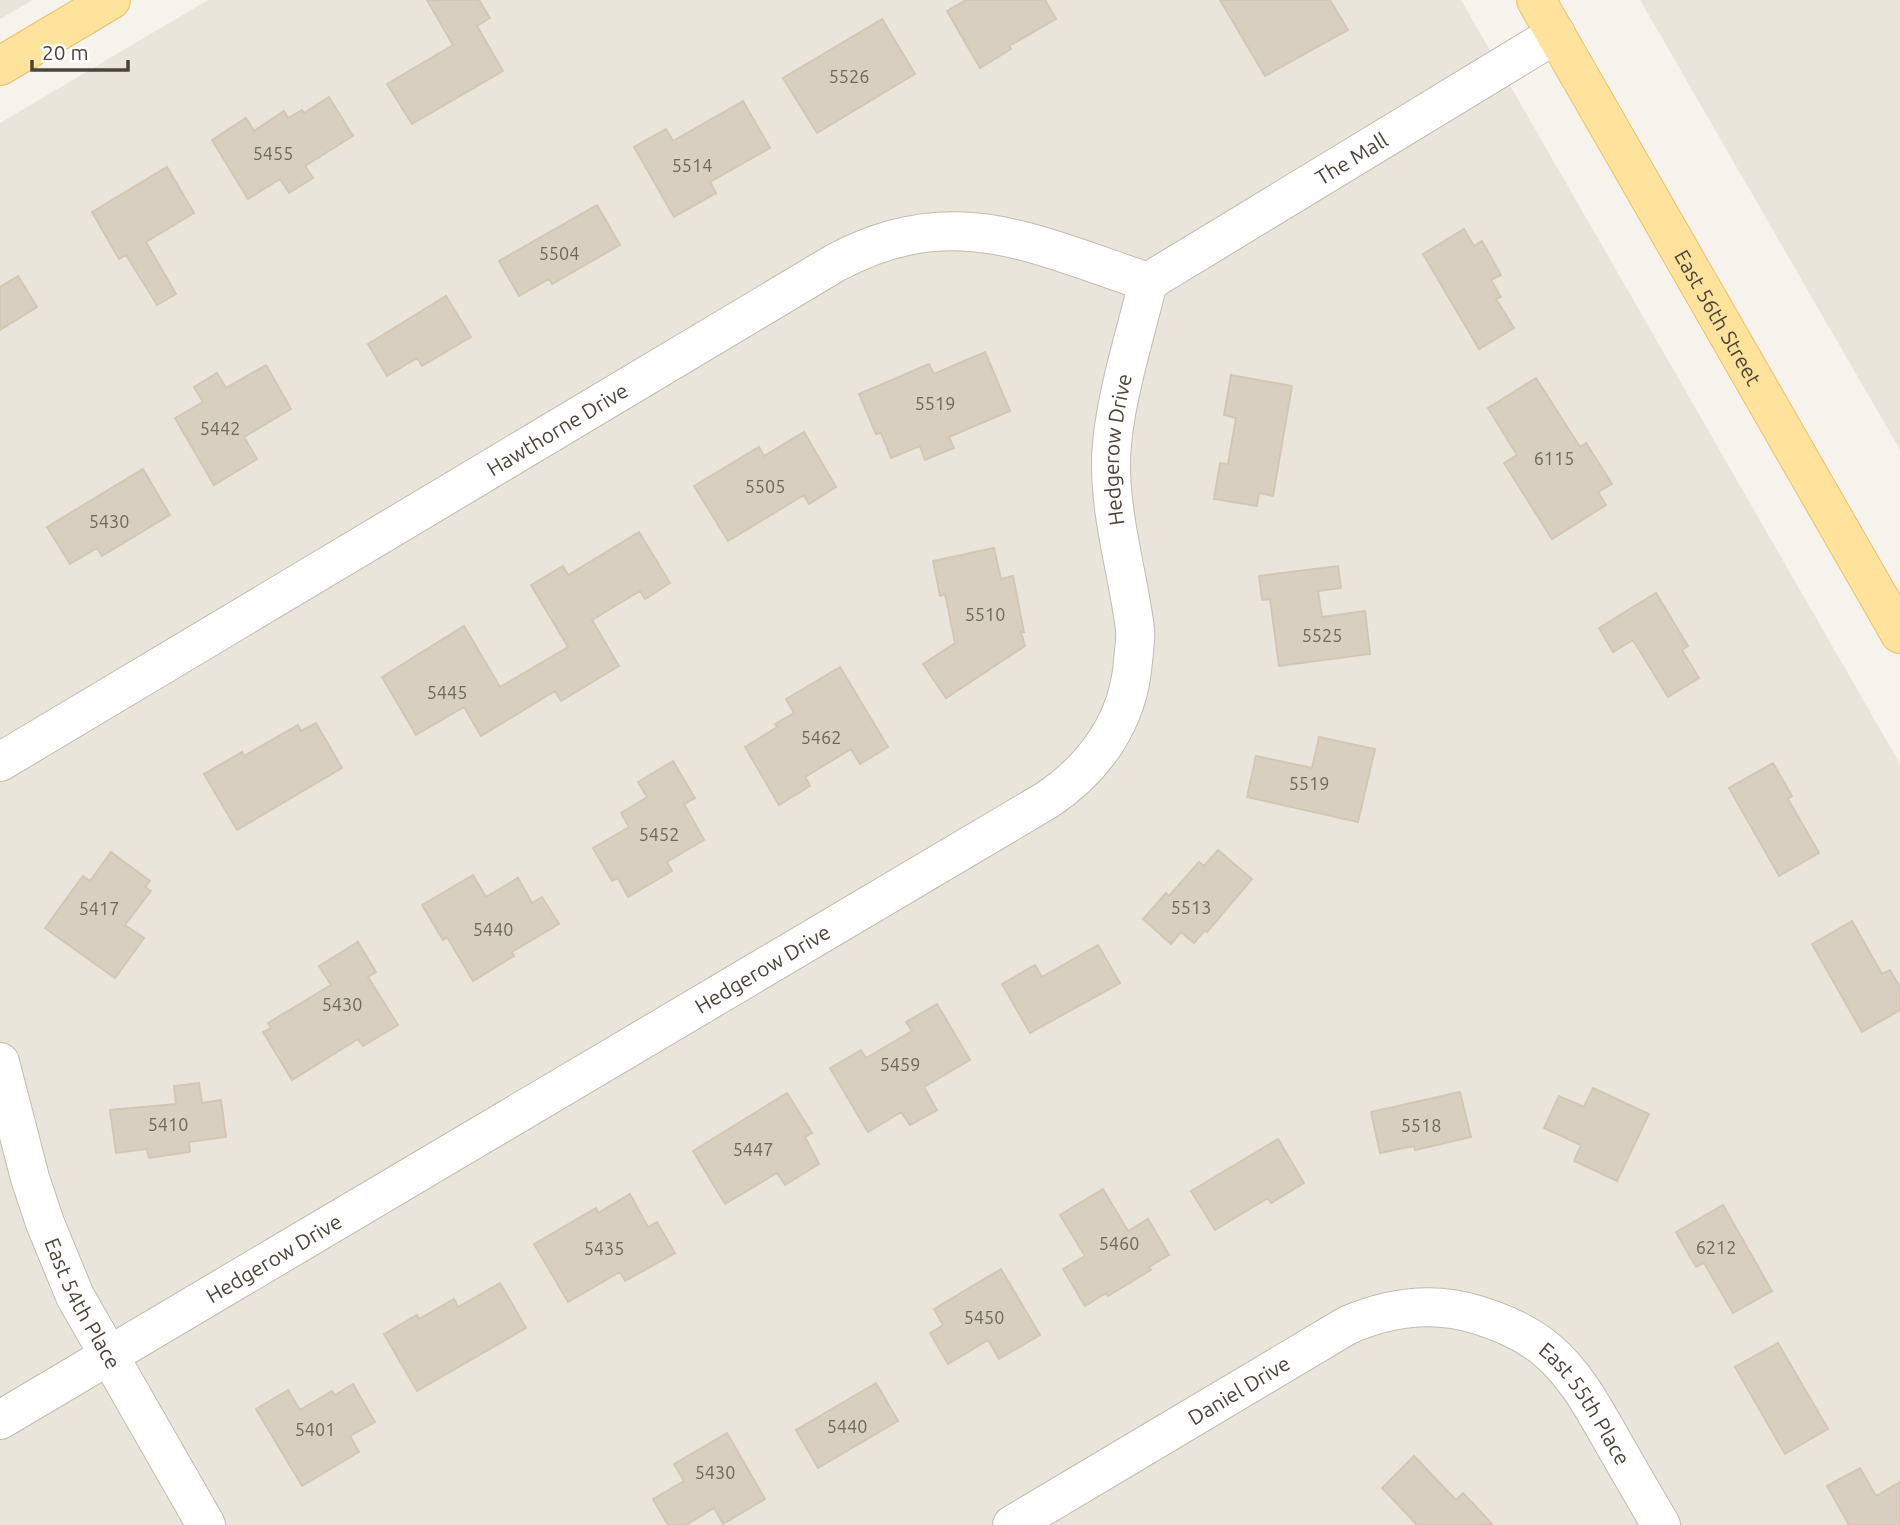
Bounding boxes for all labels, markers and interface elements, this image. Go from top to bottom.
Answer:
scale bar [32,28,128,72]
text: 20 m [42,40,89,64]
house number: 5526 [829,66,869,86]
street label: The Mall [1311,127,1392,189]
house number: 5455 [253,143,293,163]
house number: 5514 [672,155,712,175]
house number: 5504 [539,243,579,263]
street label: East 56th Street [1670,245,1767,389]
street label: Hedgerow Drive [1099,371,1136,527]
street label: Hawthorne Drive [482,378,632,480]
house number: 5519 [915,393,955,413]
house number: 5442 [200,418,240,438]
house number: 6115 [1534,448,1574,468]
house number: 5505 [745,476,785,496]
house number: 5430 [89,511,129,531]
house number: 5510 [965,604,1005,624]
house number: 5525 [1302,625,1342,645]
house number: 5445 [427,682,467,702]
house number: 5462 [801,727,841,747]
house number: 5519 [1289,773,1329,793]
house number: 5452 [639,824,679,844]
house number: 5513 [1171,897,1211,917]
house number: 5417 [79,898,119,918]
house number: 5440 [473,919,513,939]
street label: Hedgerow Drive [690,919,834,1018]
house number: 5430 [322,994,362,1014]
house number: 5459 [880,1054,920,1074]
house number: 5410 [148,1114,188,1134]
house number: 5518 [1401,1115,1441,1135]
house number: 5447 [733,1139,773,1159]
street label: Hedgerow Drive [202,1209,346,1307]
house number: 5460 [1099,1233,1139,1253]
street label: East 54th Place [40,1234,126,1373]
house number: 6212 [1696,1237,1736,1257]
house number: 5435 [584,1238,624,1258]
house number: 5450 [964,1307,1004,1327]
street label: East 55th Place [1535,1337,1635,1469]
street label: Daniel Drive [1184,1350,1294,1430]
house number: 5440 [827,1416,867,1436]
house number: 5401 [295,1419,335,1439]
house number: 5430 [695,1462,735,1482]

